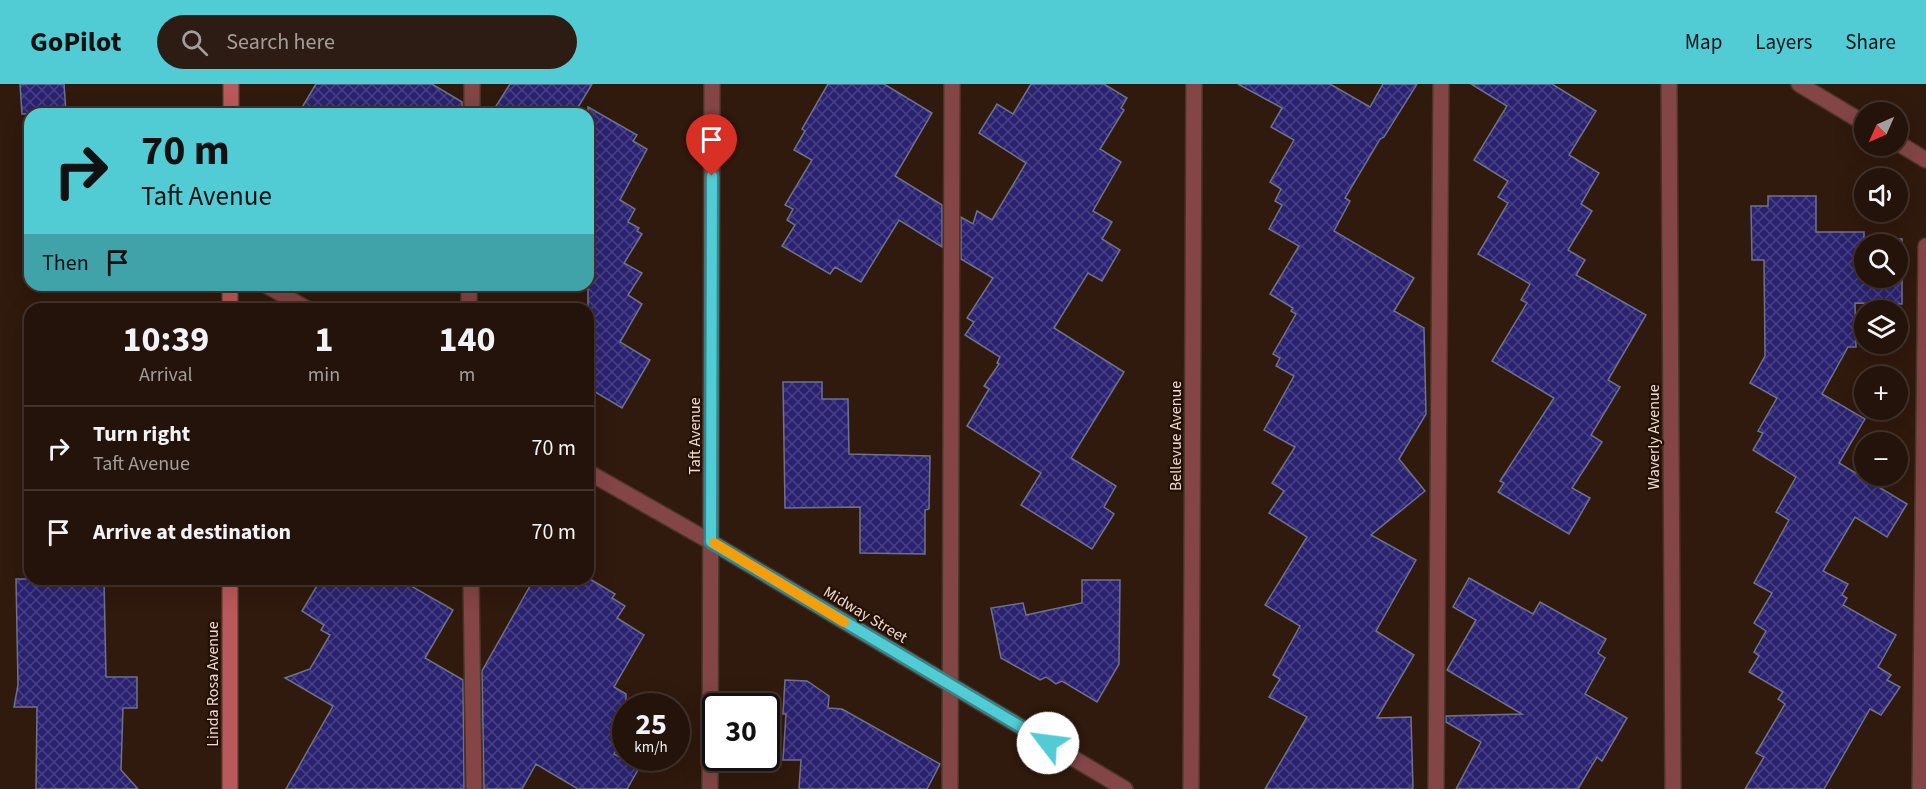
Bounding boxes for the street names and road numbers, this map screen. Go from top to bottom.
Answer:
street label: Bellevue Avenue [1165,381,1187,491]
street label: Waverly Avenue [1643,384,1665,490]
street label: Taft Avenue [684,397,706,475]
street label: Midway Street [819,581,912,649]
street label: Linda Rosa Avenue [202,621,224,747]

